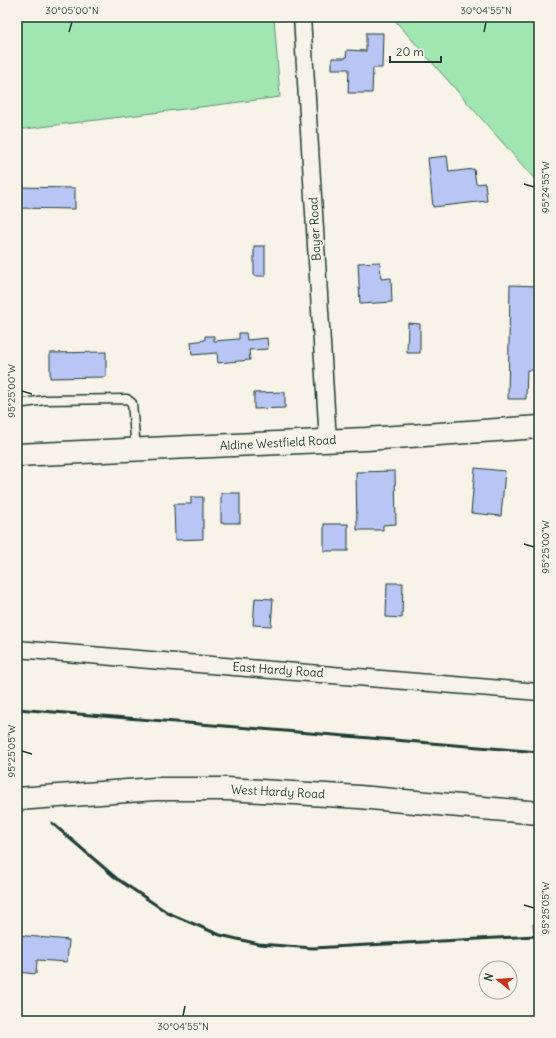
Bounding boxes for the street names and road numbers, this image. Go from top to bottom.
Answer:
street label: Bayer Road [305,197,324,261]
street label: Aldine Westfield Road [219,432,337,453]
street label: East Hardy Road [232,659,324,680]
street label: West Hardy Road [230,782,326,801]

